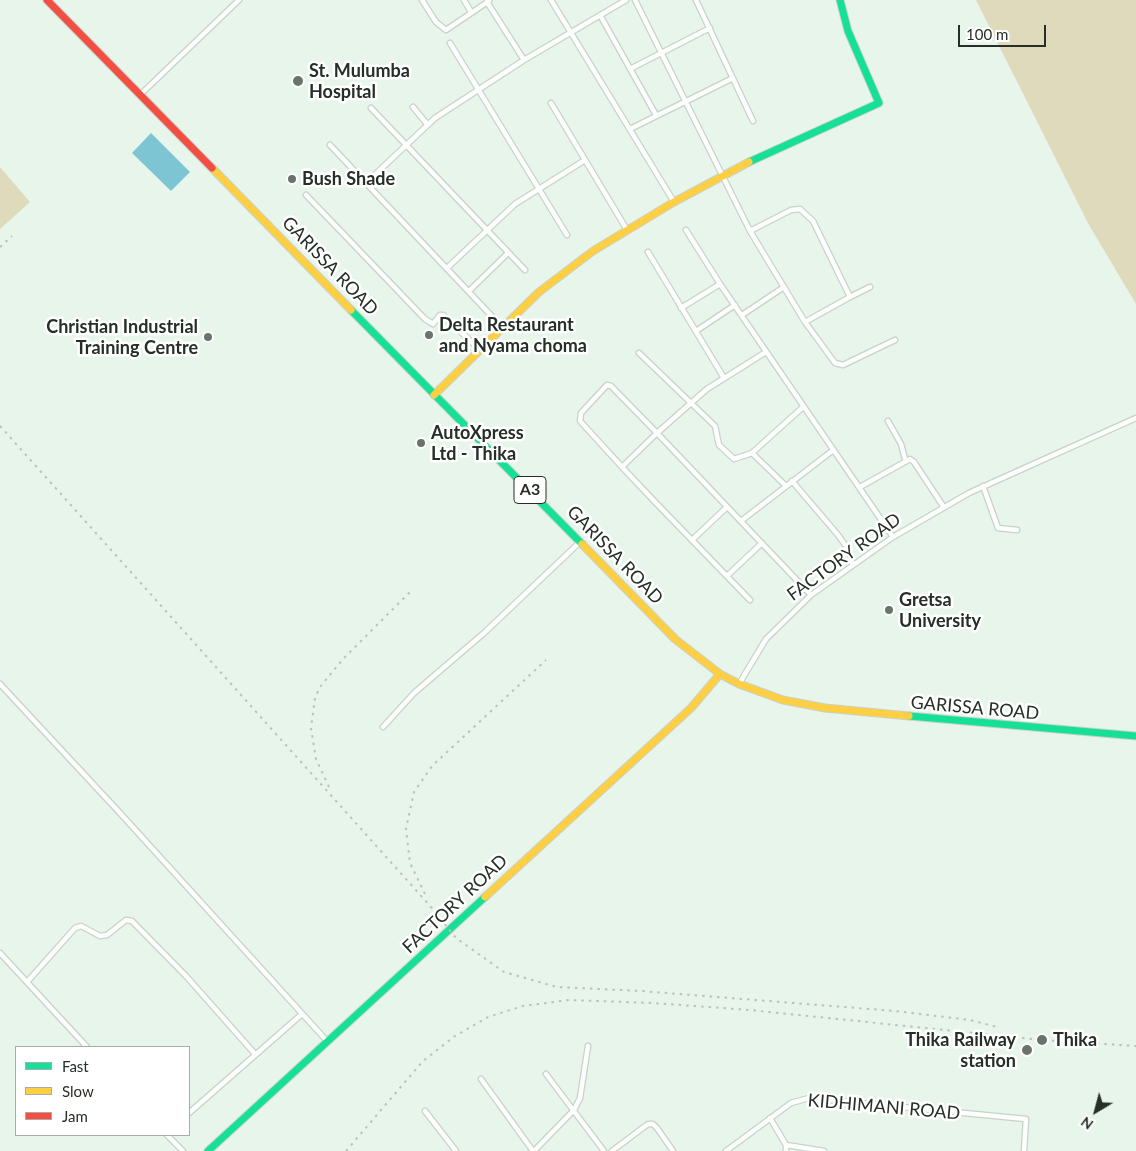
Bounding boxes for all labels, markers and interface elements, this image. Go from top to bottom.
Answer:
scale bar [961,15,1048,47]
text: 100 m [966,25,1008,43]
place label: St. Mulumba Hospital [309,60,410,102]
marker: St. Mulumba Hospital [291,74,305,88]
place label: Bush Shade [302,168,395,190]
marker: Bush Shade [286,173,298,185]
street label: GARISSA ROAD [278,212,382,320]
place label: Delta Restaurant and Nyama choma [439,314,587,356]
place label: Christian Industrial Training Centre [46,316,198,358]
marker: Delta Restaurant and Nyama choma [423,329,435,341]
marker: Christian Industrial Training Centre [202,331,214,343]
place label: AutoXpress Ltd - Thika [431,422,524,464]
marker: AutoXpress Ltd - Thika [415,437,427,449]
road number: A3 [514,476,546,504]
street label: GARISSA ROAD [563,501,667,609]
street label: FACTORY ROAD [783,509,905,605]
place label: Gretsa University [899,589,981,632]
marker: Gretsa University [883,604,895,616]
street label: GARISSA ROAD [910,692,1040,724]
street label: FACTORY ROAD [398,850,512,958]
place label: Thika Railway station [905,1029,1016,1072]
place label: Thika [1053,1029,1097,1051]
marker: Thika [1035,1033,1049,1047]
marker: Thika Railway station [1020,1043,1034,1057]
legend [15,1046,190,1136]
text: Fast [62,1057,89,1075]
text: Slow [62,1082,94,1100]
north arrow [1071,1086,1121,1136]
street label: KIDHIMANI ROAD [807,1090,961,1124]
text: Jam [62,1107,88,1125]
text: N [1077,1113,1096,1133]

